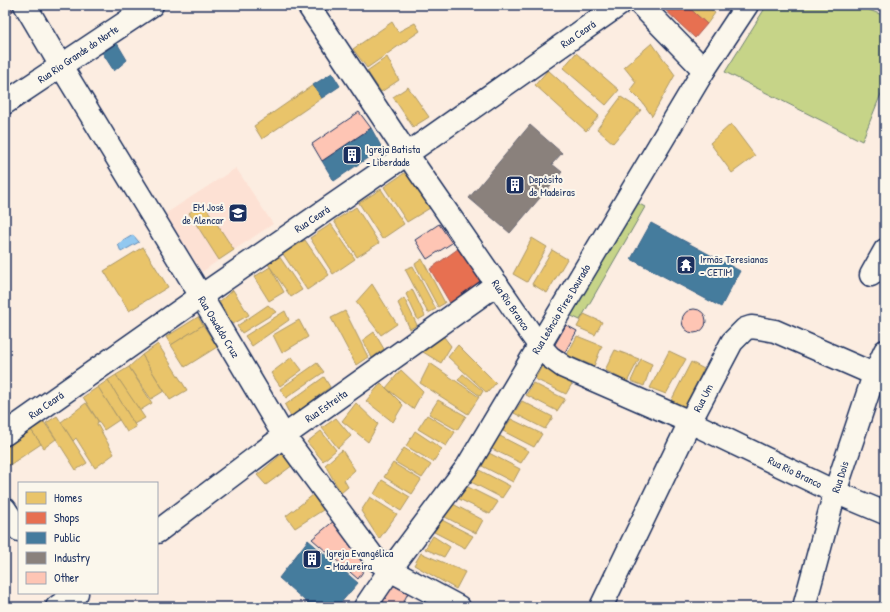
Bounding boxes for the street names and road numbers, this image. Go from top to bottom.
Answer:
street label: Rua Ceará [558,17,599,51]
street label: Rua Rio Grande do Norte [35,21,122,86]
street label: Rua Ceará [292,202,333,236]
street label: Rua Leôncio Pires Dourado [529,261,594,356]
street label: Rua Rio Branco [489,277,533,334]
street label: Rua Oswaldo Cruz [195,294,243,361]
street label: Rua Um [690,381,716,414]
street label: Rua Estreita [302,386,350,426]
street label: Rua Ceará [26,388,67,422]
street label: Rua Rio Branco [766,453,825,491]
street label: Rua Dois [828,459,852,495]

